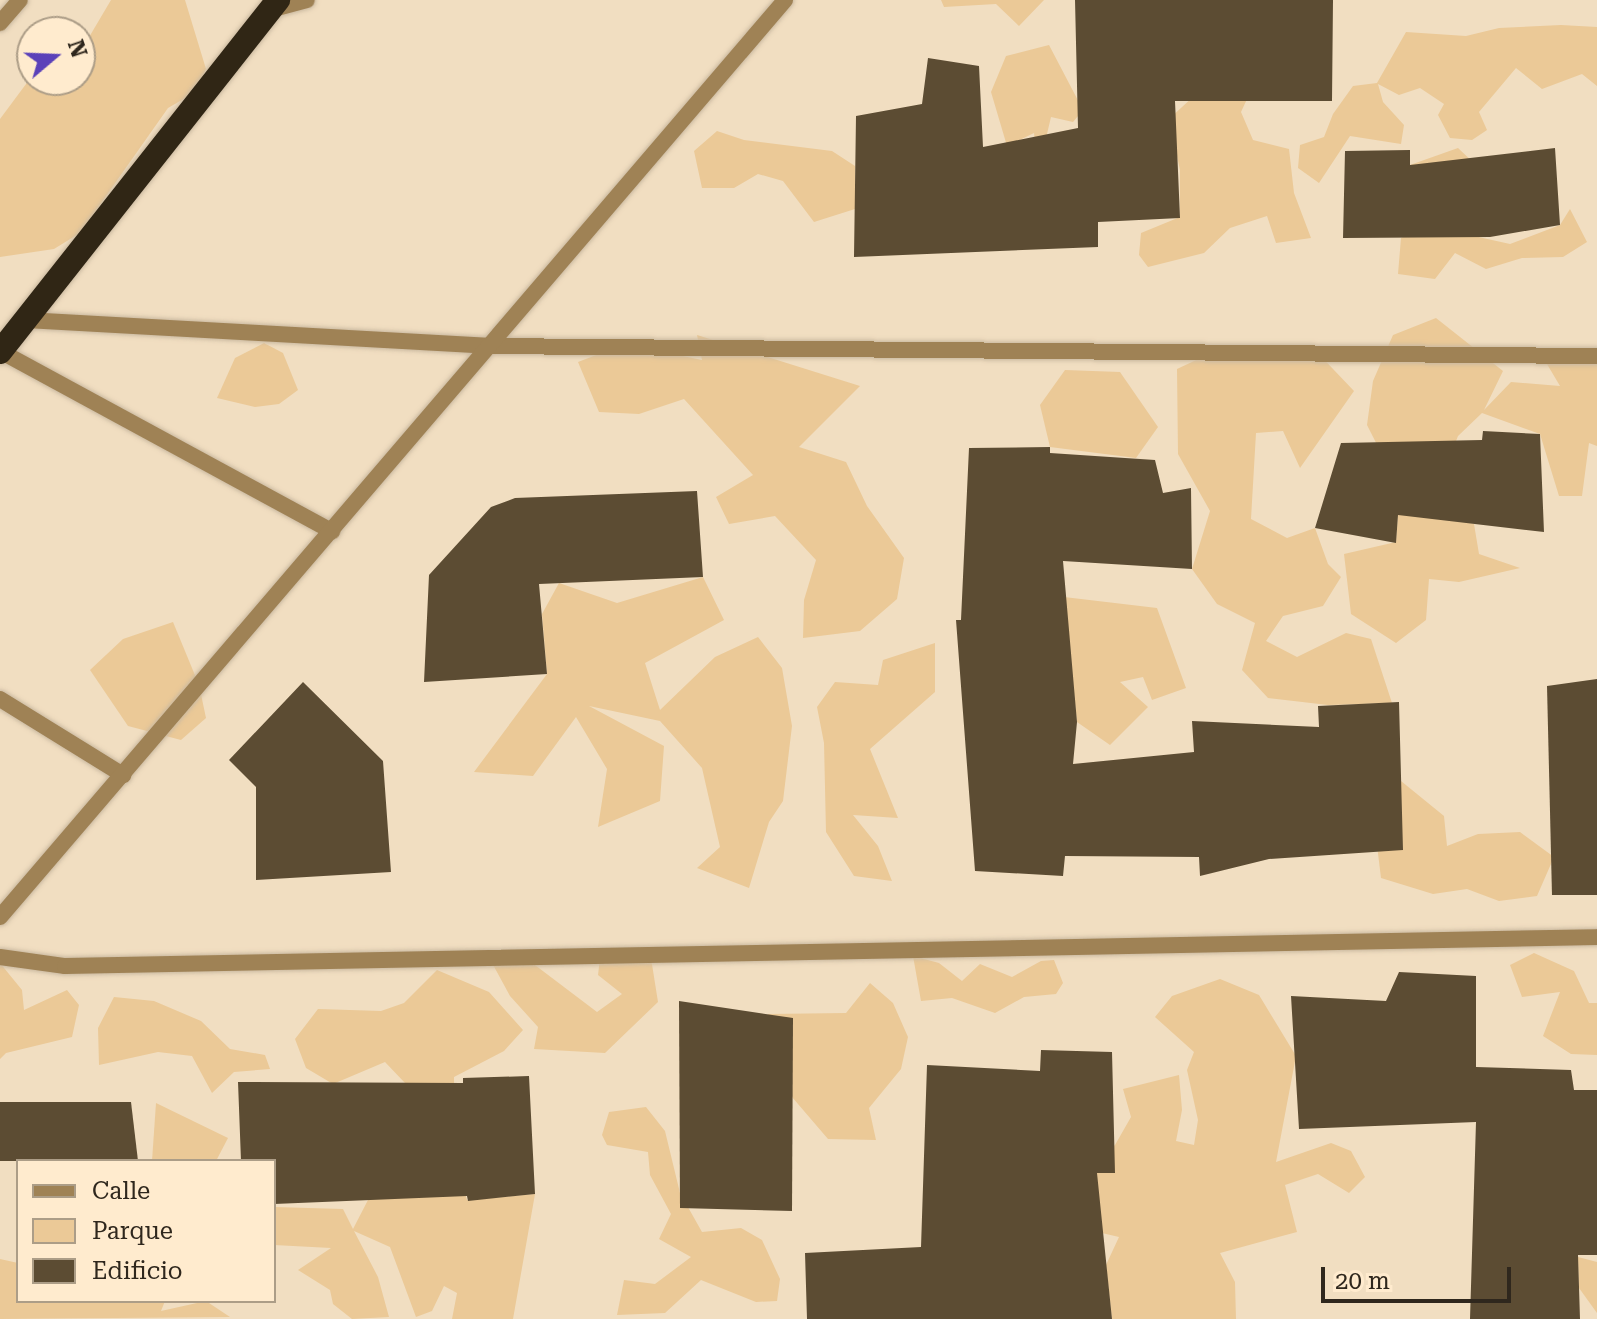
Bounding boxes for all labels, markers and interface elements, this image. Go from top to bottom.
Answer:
north arrow [16,16,96,96]
text: N [63,37,92,61]
legend [16,1159,276,1303]
text: Calle [92,1177,150,1205]
text: Parque [92,1217,173,1245]
scale bar [1325,1251,1515,1301]
text: Edificio [92,1257,183,1285]
text: 20 m [1335,1267,1390,1295]

